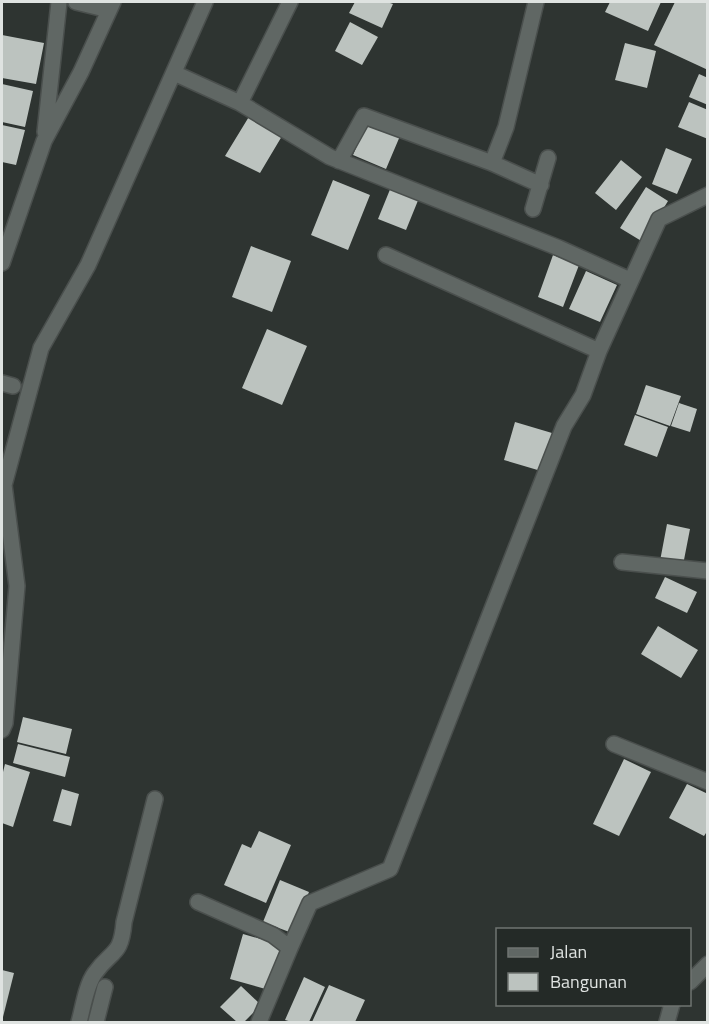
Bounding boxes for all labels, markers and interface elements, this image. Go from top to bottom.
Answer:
legend [496,928,691,1006]
text: Jalan [550,938,587,965]
text: Bangunan [550,968,627,995]

